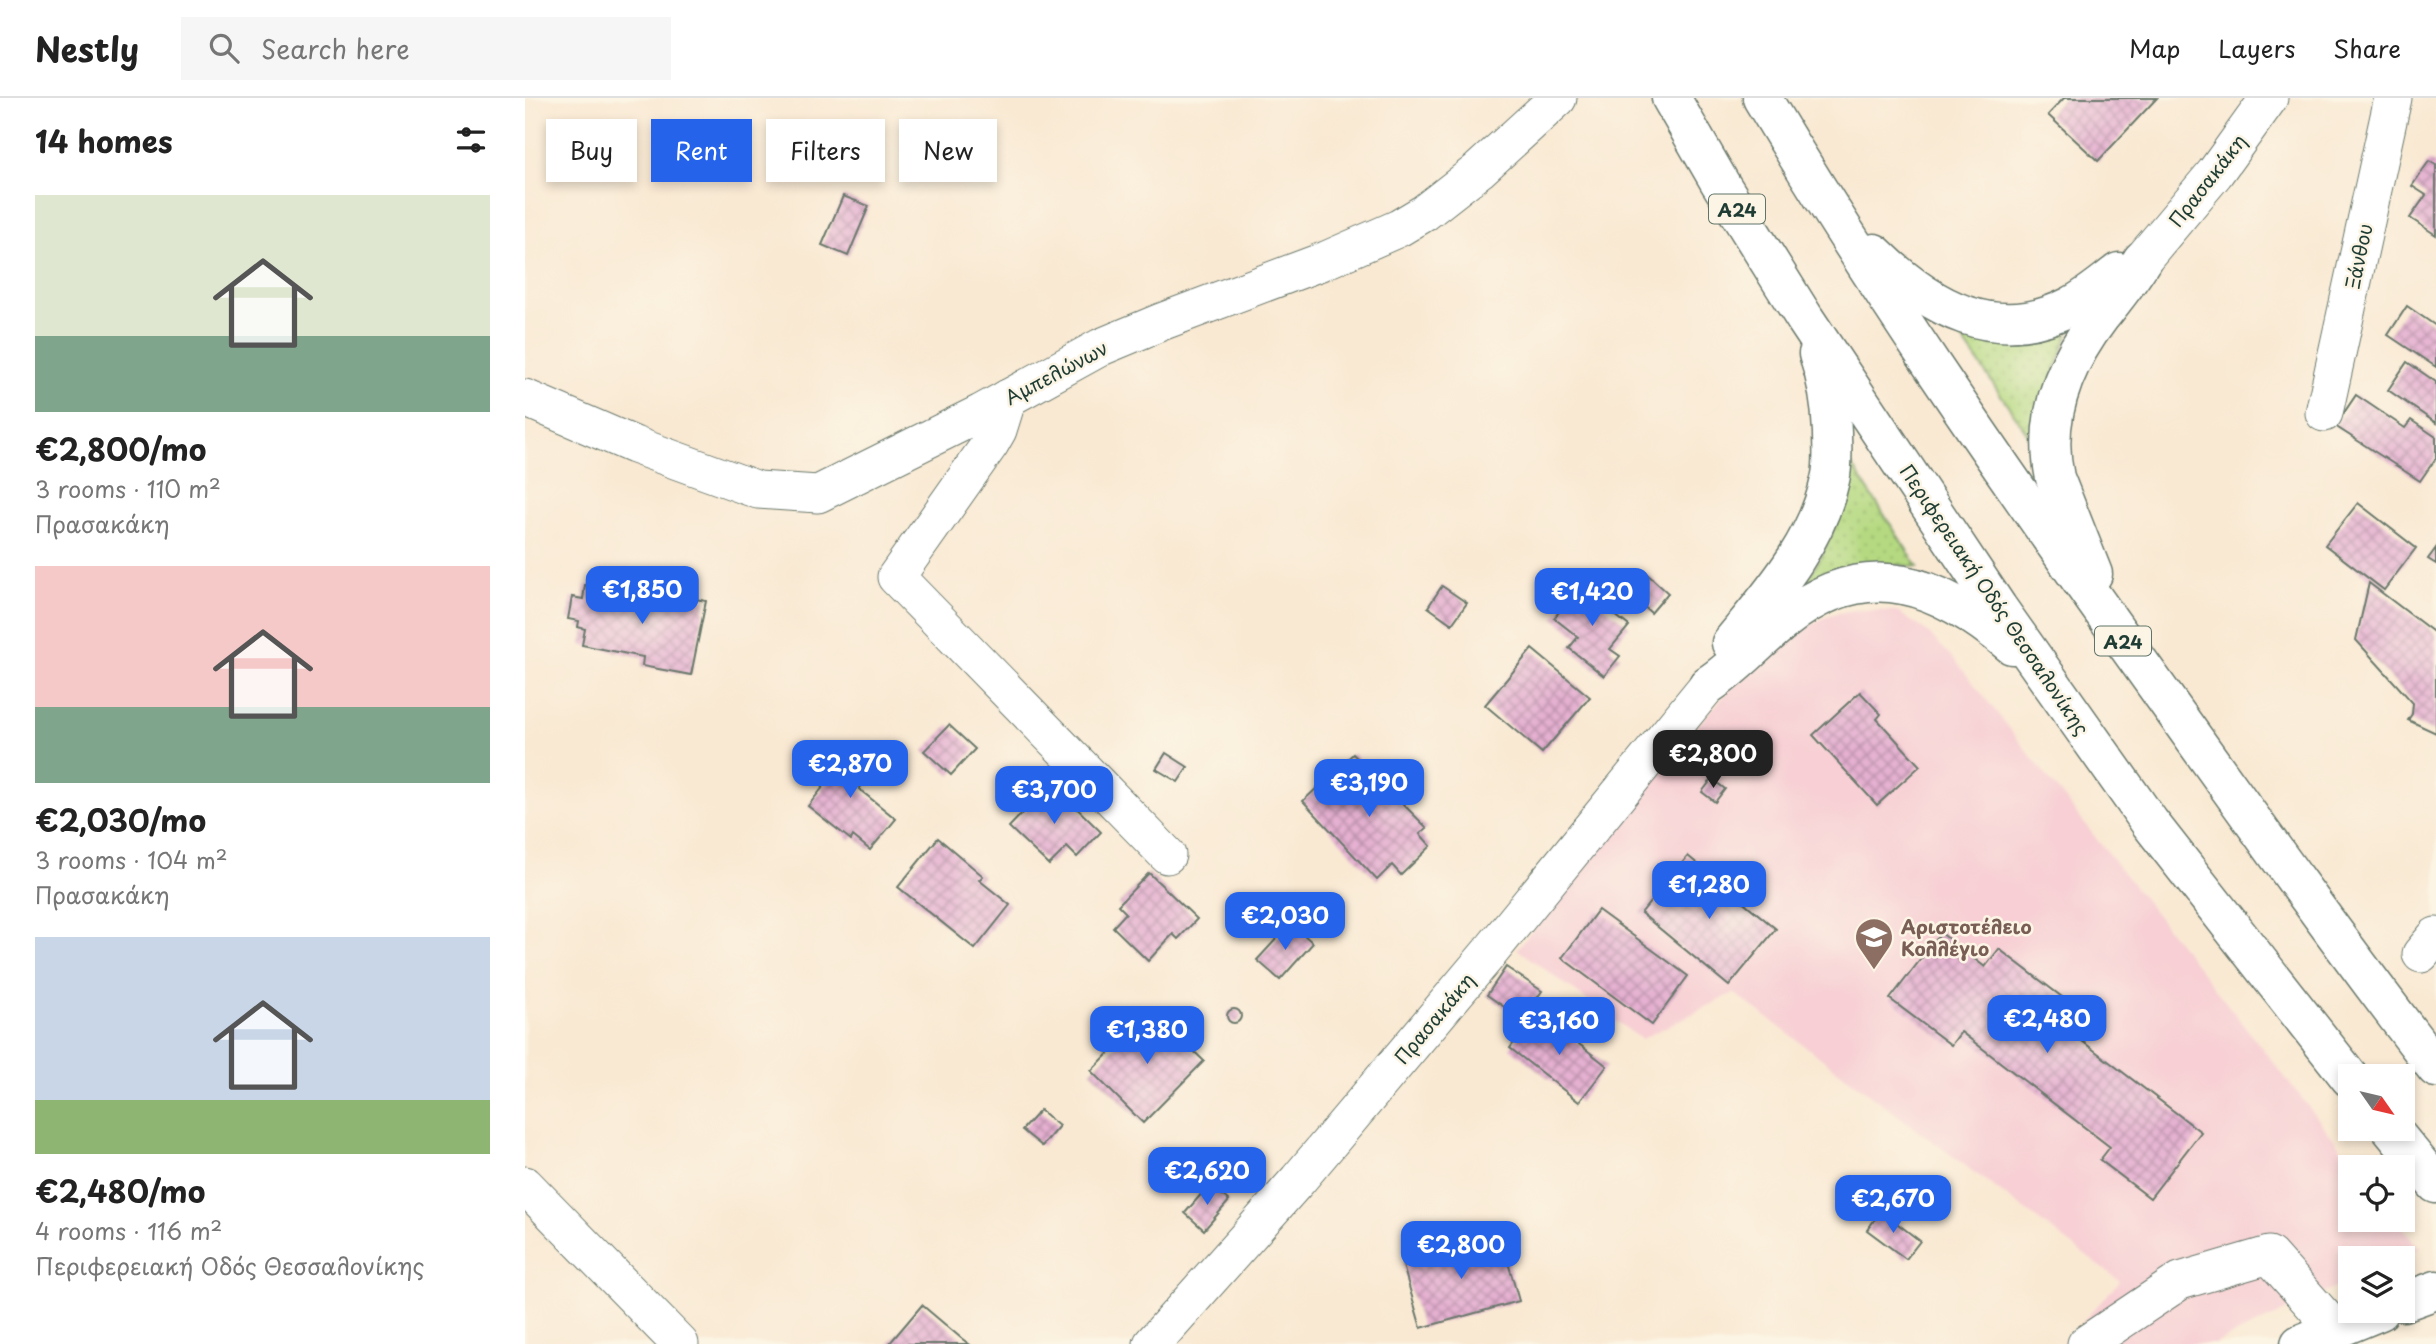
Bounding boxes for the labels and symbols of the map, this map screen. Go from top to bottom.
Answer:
street label: Πρασακάκη [2162,128,2252,232]
road number: Α24 [1709,194,1765,224]
street label: Ξάνθου [2337,221,2379,291]
street label: Αμπελώνων [1000,333,1112,411]
street label: Περιφερειακή Οδός Θεσσαλονίκης [1893,458,2097,740]
pin: €1,850 [585,566,699,626]
pin: €1,420 [1535,568,1649,628]
road number: Α24 [2095,626,2151,656]
pin: €2,800 [1656,730,1770,790]
pin: €2,870 [793,740,907,800]
pin: €3,190 [1312,760,1426,819]
pin: €3,700 [997,766,1111,826]
pin: €1,280 [1652,862,1766,921]
pin: €2,030 [1228,892,1342,952]
place label: Αριστοτέλειο Κολλέγιο [1901,912,2032,962]
school or university icon: Αριστοτέλειο Κολλέγιο [1853,916,1895,971]
street label: Πρασακάκη [1388,966,1480,1070]
pin: €2,480 [1990,996,2104,1055]
pin: €3,160 [1502,998,1616,1057]
pin: €1,380 [1090,1006,1204,1066]
north arrow [2338,1064,2415,1141]
pin: €2,620 [1150,1148,1264,1207]
pin: €2,670 [1836,1176,1950,1235]
pin: €2,800 [1404,1222,1518,1281]

